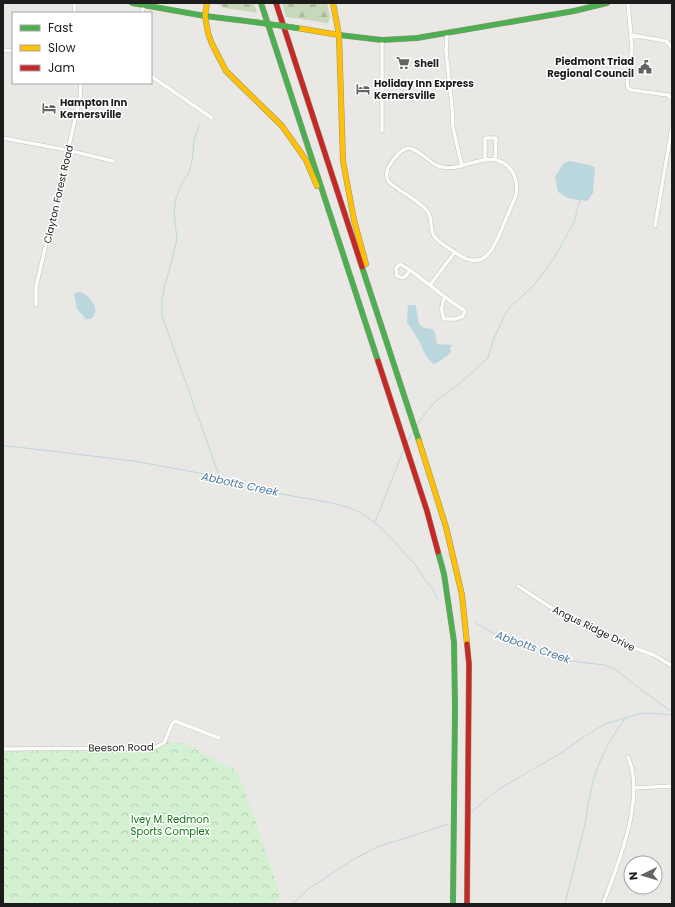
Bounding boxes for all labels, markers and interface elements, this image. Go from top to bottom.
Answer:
legend [12,12,152,84]
text: Fast [48,19,73,36]
text: Slow [48,39,76,56]
place label: Piedmont Triad Regional Council [547,54,634,81]
supermarket icon: Shell [395,55,411,71]
place label: Shell [414,56,439,71]
text: Jam [48,59,75,76]
public building icon: Piedmont Triad Regional Council [637,59,653,75]
place label: Holiday Inn Express Kernersville [374,76,474,103]
hotel icon: Holiday Inn Express Kernersville [355,81,371,97]
place label: Hampton Inn Kernersville [60,95,127,122]
hotel icon: Hampton Inn Kernersville [41,100,57,116]
street label: Clayton Forest Road [40,143,77,245]
water label: Abbotts Creek [199,468,281,500]
street label: Angus Ridge Drive [550,602,638,655]
water label: Abbotts Creek [492,626,574,668]
street label: Beeson Road [88,739,154,756]
park label: Ivey M. Redmon Sports Complex [131,812,210,839]
north arrow [623,855,663,895]
text: N [625,871,641,881]

